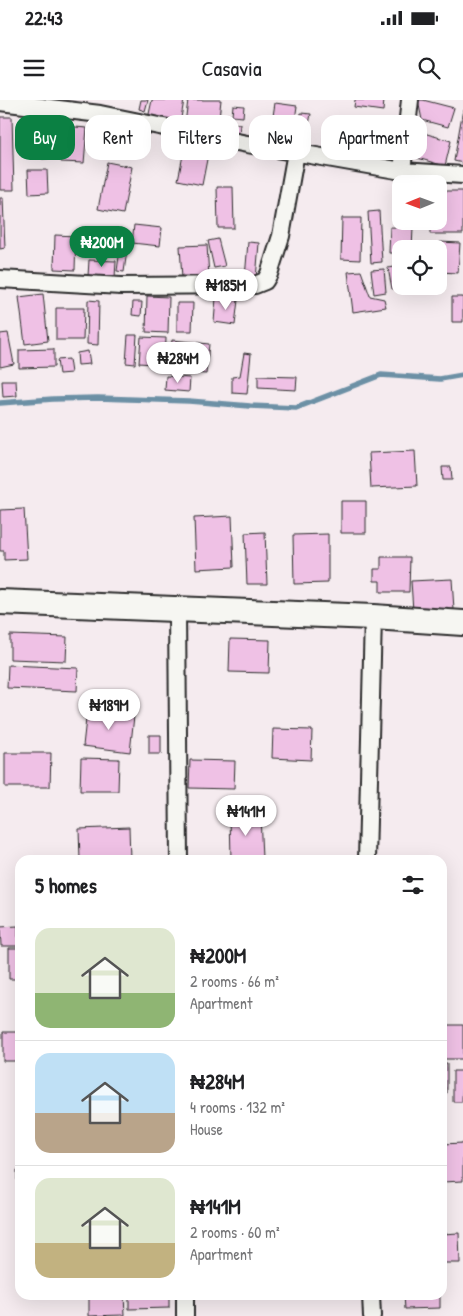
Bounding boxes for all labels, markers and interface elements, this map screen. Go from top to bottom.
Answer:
text: 22:43 [25,5,63,31]
text: Casavia [201,53,262,83]
icon: menu [20,54,48,82]
icon: search [415,54,443,82]
chip: Buy [15,115,75,160]
chip: Rent [85,115,151,160]
chip: Filters [161,115,239,160]
chip: New [249,115,311,160]
chip: Apartment [321,115,427,160]
north arrow [392,175,448,230]
map controls [392,175,447,295]
pin: ₦200M [67,226,137,268]
text: ₦200M [81,231,123,253]
button: locate [392,240,447,295]
pin: ₦185M [191,268,261,311]
text: ₦185M [206,274,246,296]
pin: ₦284M [143,342,213,384]
text: ₦284M [157,347,199,369]
pin: ₦189M [74,688,144,731]
text: ₦189M [89,694,129,716]
pin: ₦141M [211,794,281,837]
text: ₦141M [227,800,265,822]
text: 5 homes [35,871,97,900]
icon: filters [399,871,427,899]
text: ₦200M [190,941,246,970]
icon: home [75,948,135,1008]
text: 2 rooms · 66 m² [190,970,279,992]
text: Apartment [190,992,253,1014]
text: ₦284M [190,1067,244,1096]
icon: home [75,1073,135,1133]
text: 4 rooms · 132 m² [190,1096,285,1118]
text: House [190,1118,223,1140]
text: ₦141M [190,1192,241,1221]
icon: home [75,1198,135,1258]
text: 2 rooms · 60 m² [190,1221,280,1243]
text: Apartment [190,1243,253,1265]

